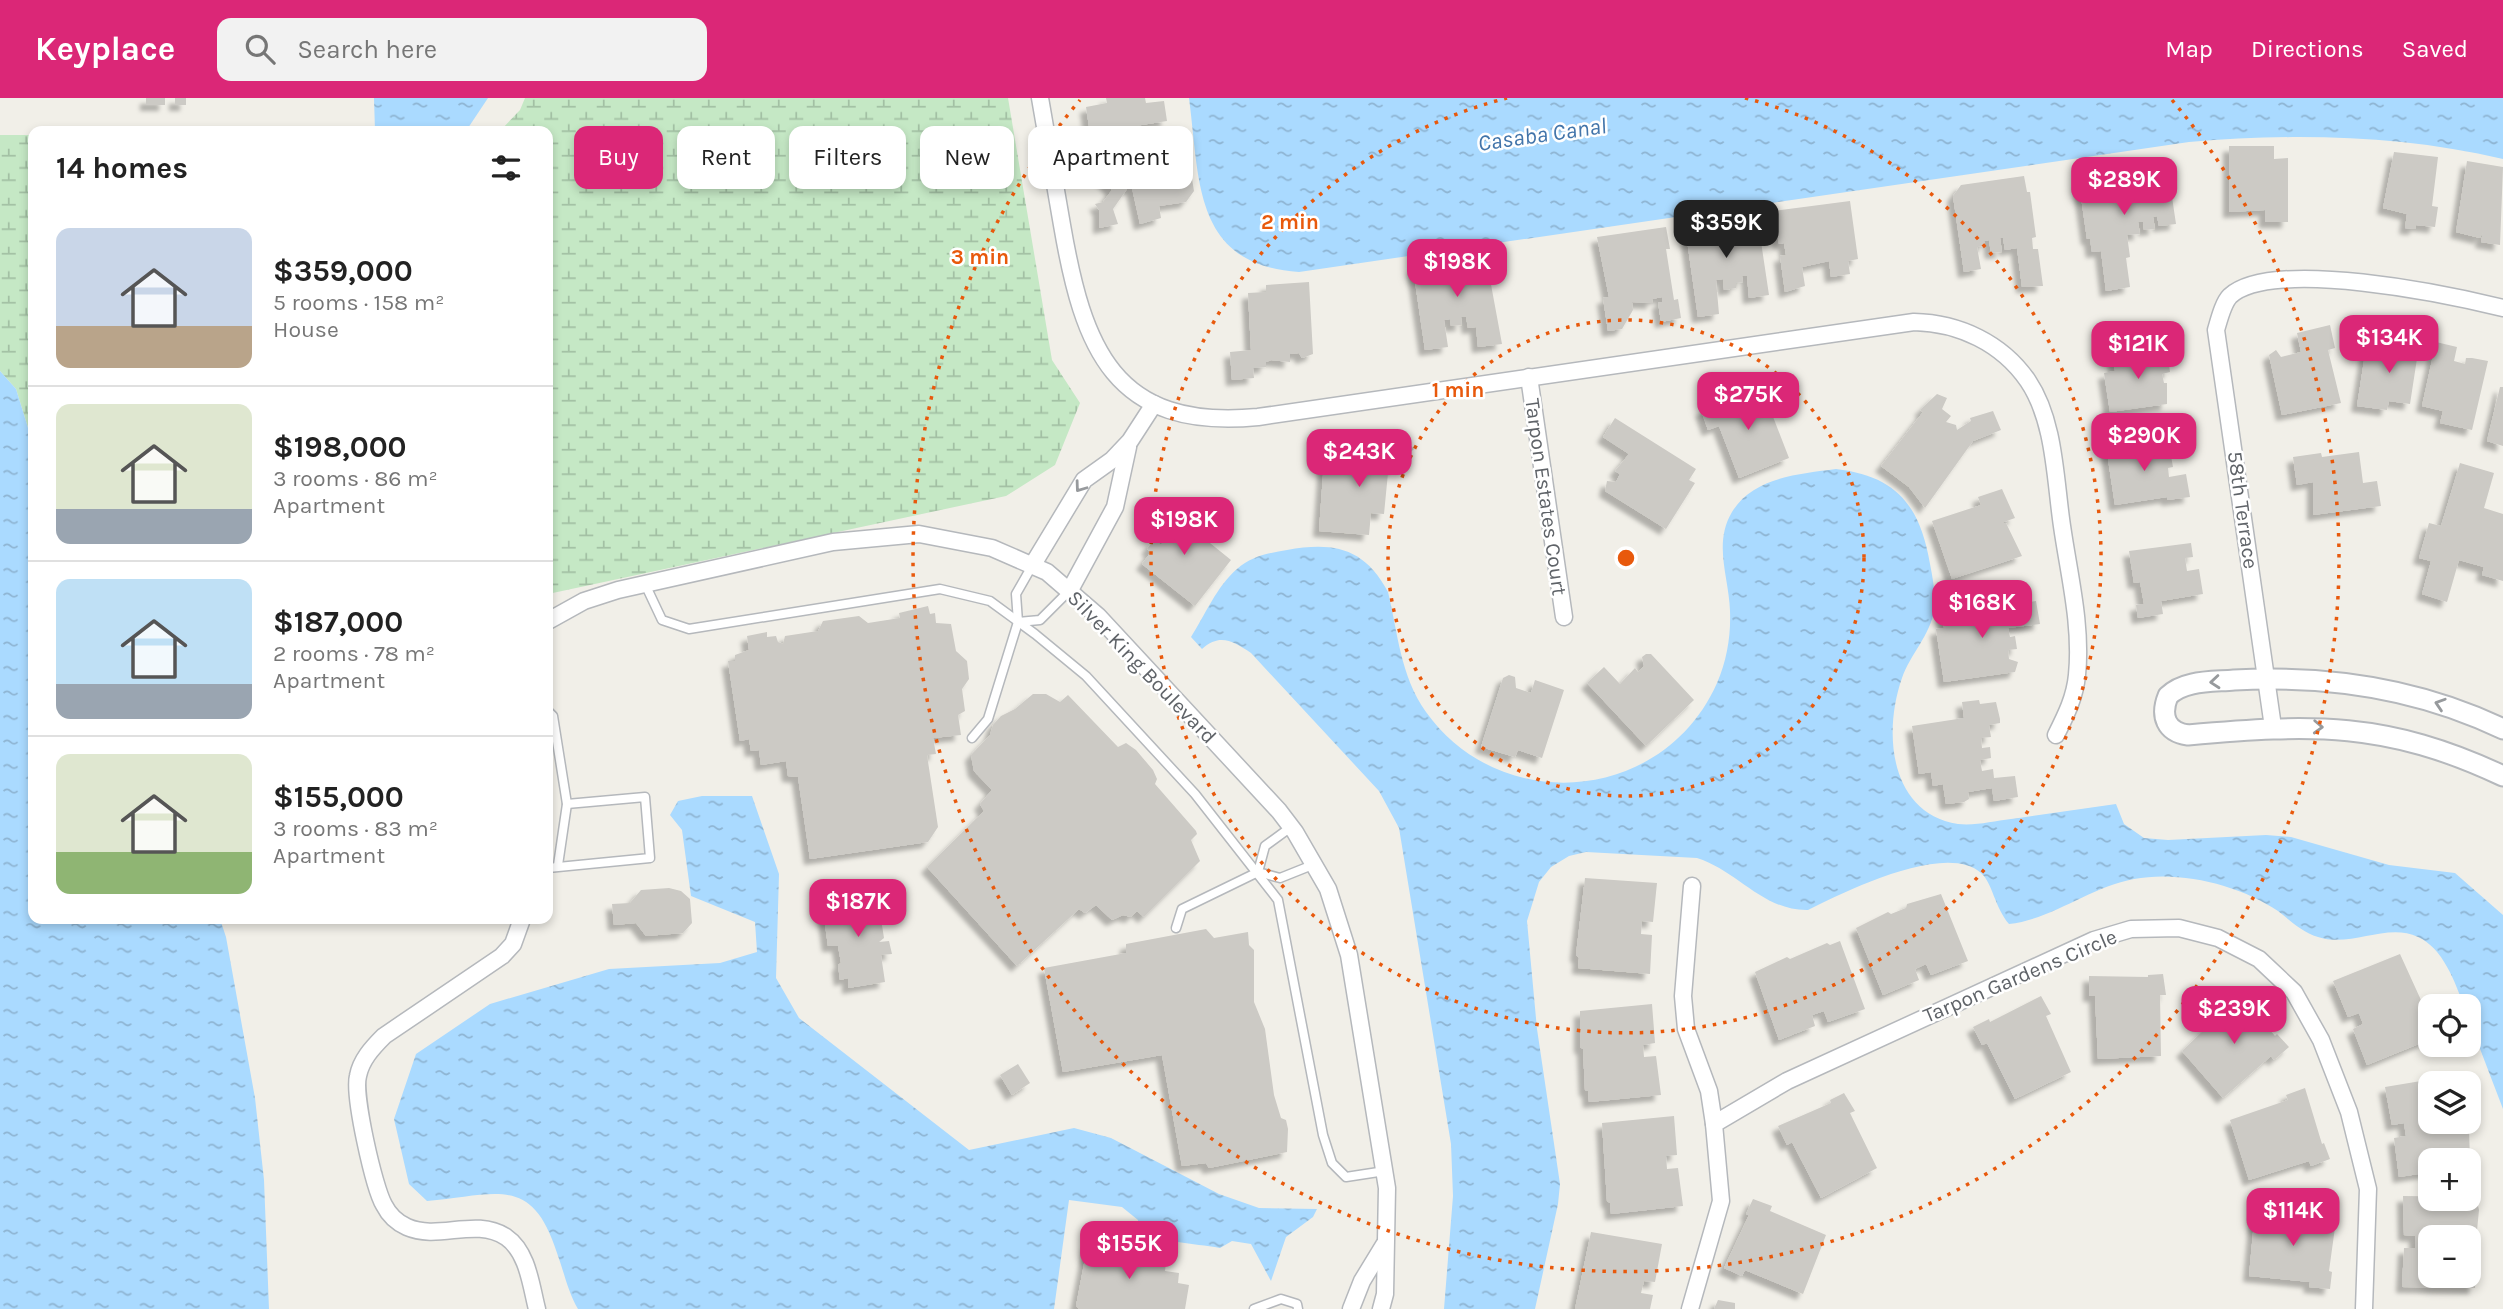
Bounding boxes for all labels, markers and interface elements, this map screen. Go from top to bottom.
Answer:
search box [217,18,707,81]
text: Keyplace [35,30,175,68]
icon: search [241,30,279,68]
text: Search here [297,34,437,65]
text: Map [2165,35,2213,63]
text: Directions [2251,35,2364,63]
text: Saved [2402,35,2468,63]
water label: Casaba Canal [1476,112,1608,157]
chip: Buy [574,126,663,189]
chip: Rent [677,126,775,189]
chip: Filters [789,126,906,189]
chip: New [920,126,1014,189]
chip: Apartment [1028,126,1193,189]
icon: filters [487,149,525,187]
text: 14 homes [56,150,188,186]
pin: $289K [2075,158,2173,217]
text: $289K [2087,166,2161,193]
pin: $359K [1677,200,1775,260]
text: $359K [1690,209,1762,236]
text: 2 min [1261,210,1319,234]
pin: $198K [1408,240,1506,299]
text: 3 min [951,245,1009,269]
text: $198K [1423,248,1491,275]
text: $359,000 [273,253,413,289]
icon: home [112,256,196,340]
text: 5 rooms · 158 m² [273,289,444,316]
text: House [273,316,339,343]
pin: $134K [2340,316,2438,375]
pin: $121K [2089,322,2187,381]
text: $134K [2355,324,2423,351]
text: $121K [2107,330,2169,357]
pin: $275K [1699,372,1797,432]
text: 1 min [1432,378,1484,402]
text: $275K [1713,381,1783,408]
street label: Tarpon Estates Court [1520,397,1572,597]
pin: $290K [2095,414,2193,473]
text: $290K [2107,422,2181,449]
text: $198,000 [273,429,407,465]
pin: $243K [1310,430,1408,489]
icon: home [112,432,196,516]
text: $243K [1323,438,1395,465]
street label: 58th Terrace [2223,450,2263,570]
text: 3 rooms · 86 m² [273,465,438,492]
one-way arrow [1076,479,1088,492]
text: Apartment [273,492,385,519]
pin: $198K [1135,498,1233,557]
text: $198K [1150,506,1218,533]
centre of rings [1614,546,1638,570]
pin: $168K [1933,580,2031,640]
street label: Silver King Boulevard [1063,586,1221,748]
text: $168K [1948,589,2016,616]
text: $187,000 [273,604,403,640]
icon: home [112,607,196,691]
text: 2 rooms · 78 m² [273,640,435,667]
text: Apartment [273,667,385,694]
one-way arrow [2209,674,2220,689]
one-way arrow [2434,697,2446,712]
one-way arrow [2313,719,2324,734]
text: $155,000 [273,779,404,815]
icon: home [112,782,196,866]
text: 3 rooms · 83 m² [273,815,438,842]
text: Apartment [273,842,385,869]
pin: $187K [809,880,907,939]
text: $187K [825,888,891,915]
street label: Tarpon Gardens Circle [1920,924,2120,1028]
pin: $239K [2185,986,2283,1046]
map controls [2418,994,2481,1288]
button: locate [2418,994,2481,1057]
text: $239K [2197,995,2271,1022]
button: layers [2418,1071,2481,1134]
button: + [2418,1148,2481,1211]
pin: $114K [2244,1188,2342,1248]
text: $114K [2263,1197,2323,1224]
pin: $155K [1080,1222,1178,1281]
button: − [2418,1225,2481,1288]
text: $155K [1096,1230,1162,1257]

